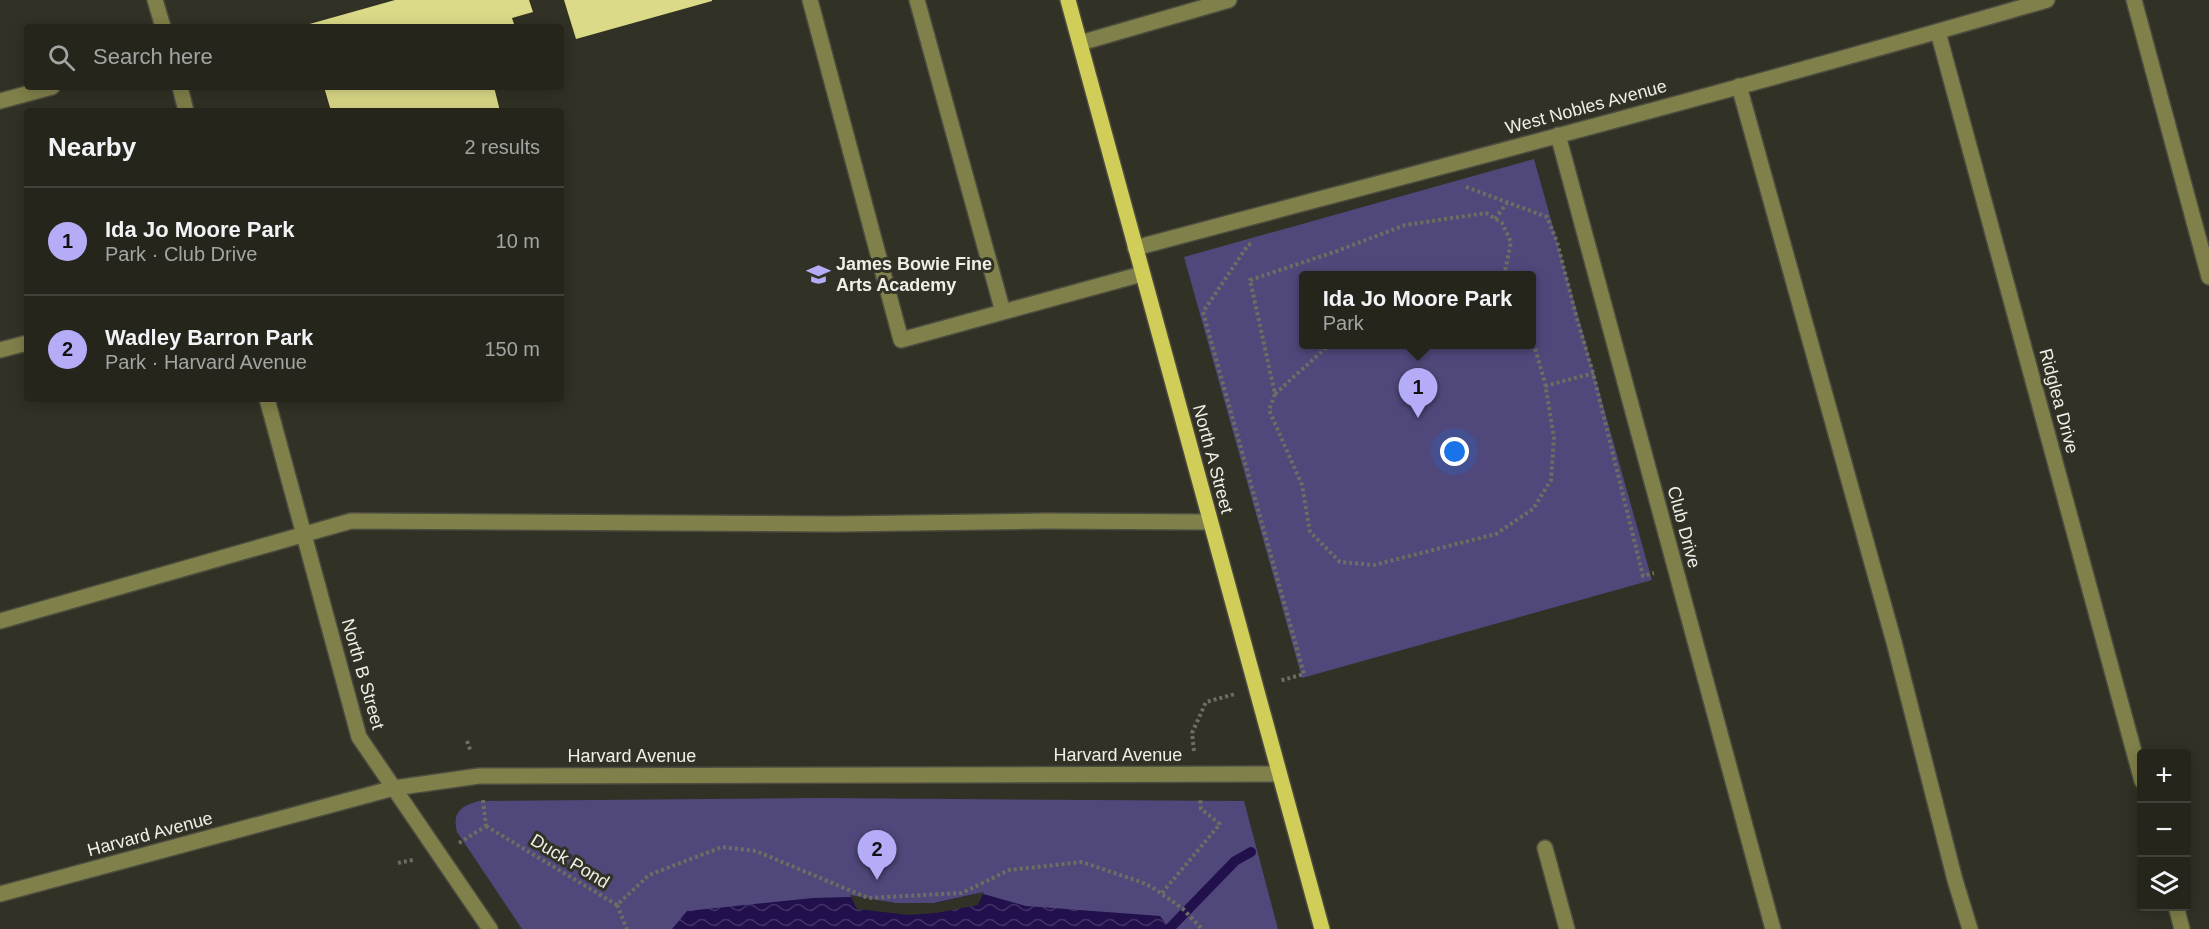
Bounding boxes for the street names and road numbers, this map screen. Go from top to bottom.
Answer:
street label: West Nobles Avenue [1503,76,1669,138]
street label: Ridglea Drive [2035,346,2083,456]
street label: North A Street [1189,402,1237,516]
street label: Club Drive [1663,484,1705,570]
street label: North B Street [338,616,388,732]
street label: Harvard Avenue [1054,745,1182,765]
street label: Harvard Avenue [568,746,696,766]
street label: Harvard Avenue [85,808,215,860]
street label: Duck Pond [527,830,613,892]

